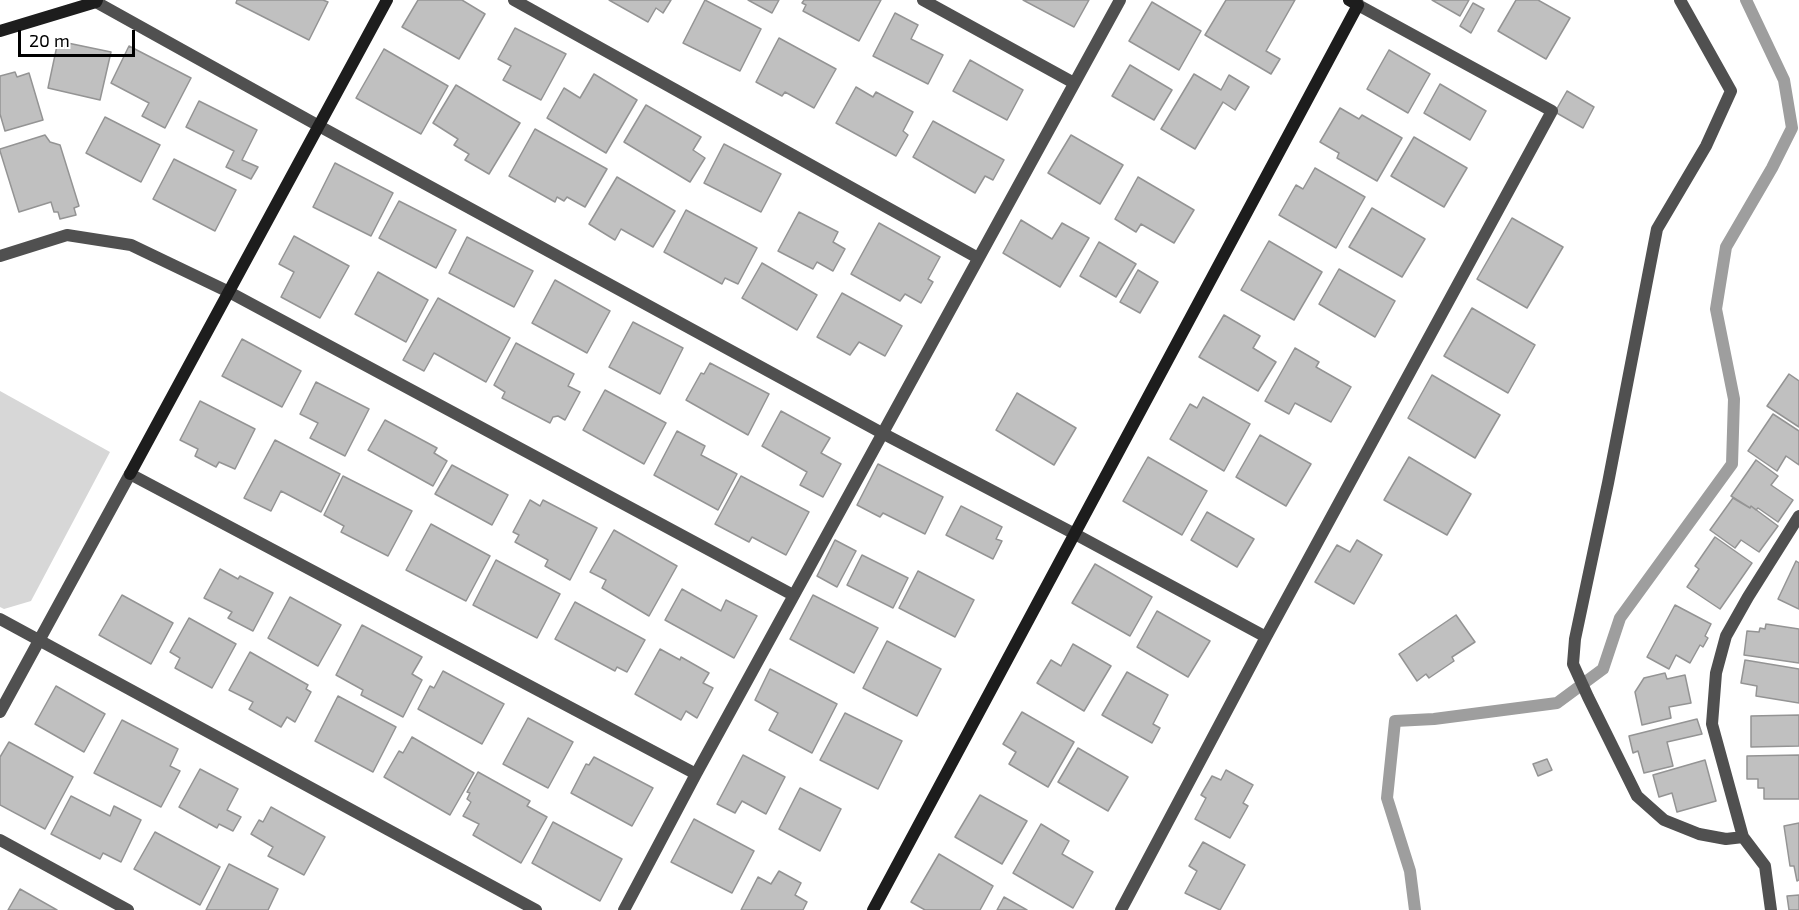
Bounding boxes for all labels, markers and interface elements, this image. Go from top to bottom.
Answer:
scale bar [21,18,138,56]
text: 20 m [29,29,70,51]

